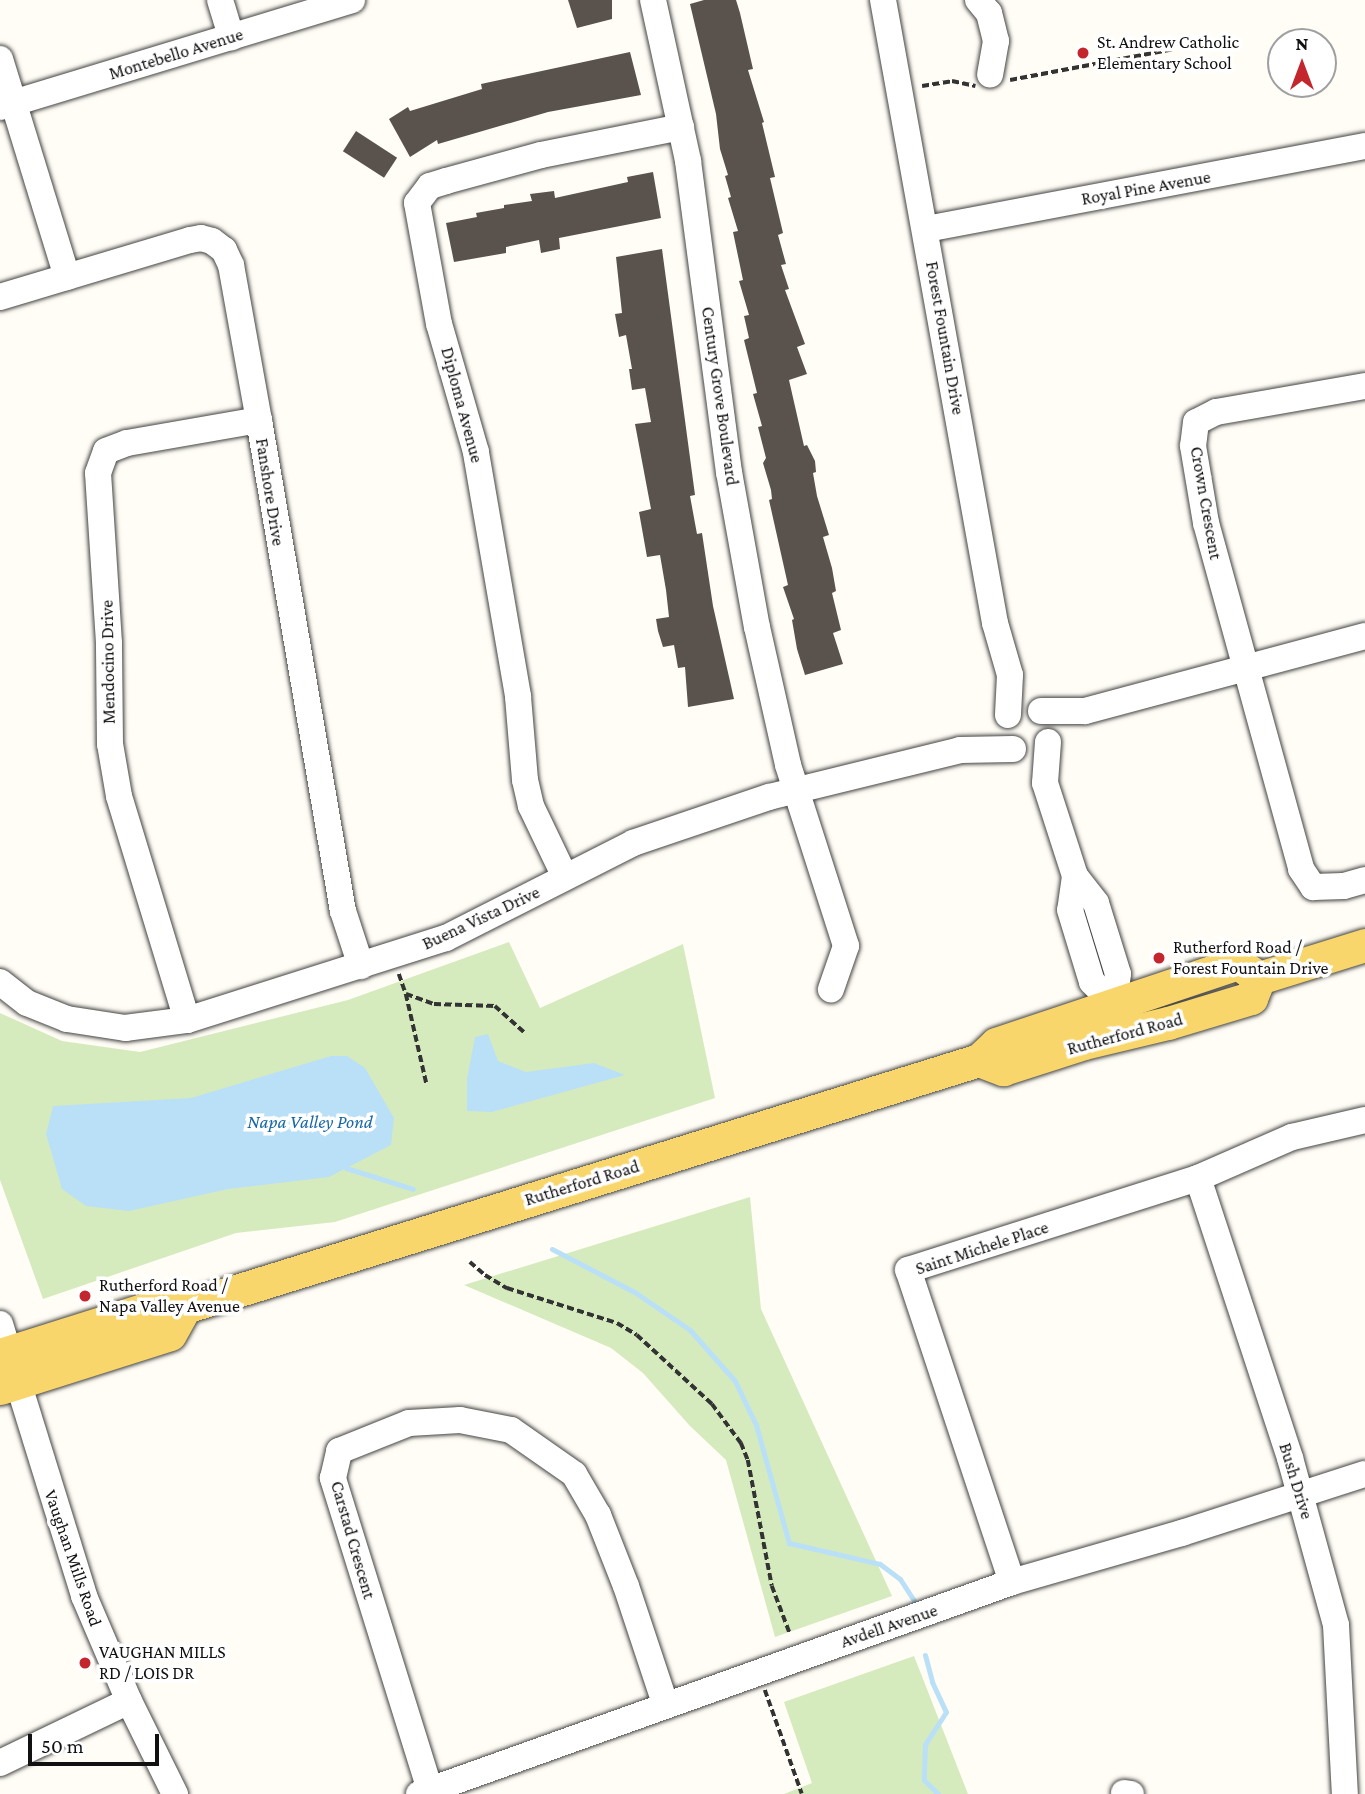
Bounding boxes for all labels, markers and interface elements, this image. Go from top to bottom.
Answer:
street label: Montebello Avenue [106,23,246,85]
north arrow [1267,28,1337,98]
place label: St. Andrew Catholic Elementary School [1097,32,1239,74]
text: N [1296,33,1308,54]
marker: St. Andrew Catholic Elementary School [1075,45,1091,61]
street label: Royal Pine Avenue [1080,166,1212,210]
street label: Forest Fountain Drive [921,260,969,416]
street label: Century Grove Boulevard [697,305,743,487]
street label: Diploma Avenue [436,345,488,465]
street label: Fanshore Drive [251,437,289,547]
street label: Crown Crescent [1185,445,1227,561]
street label: Mendocino Drive [96,600,120,724]
street label: Buena Vista Drive [419,881,543,955]
place label: Rutherford Road / Forest Fountain Drive [1173,937,1328,979]
marker: Rutherford Road / Forest Fountain Drive [1151,950,1167,966]
street label: Rutherford Road [1065,1008,1185,1060]
water label: Napa Valley Pond [247,1111,373,1133]
street label: Rutherford Road [522,1155,642,1211]
street label: Saint Michele Place [913,1216,1051,1280]
place label: Rutherford Road / Napa Valley Avenue [99,1275,240,1318]
marker: Rutherford Road / Napa Valley Avenue [77,1288,93,1304]
street label: Bush Drive [1274,1440,1318,1522]
street label: Carstad Crescent [326,1478,380,1602]
street label: Vaughan Mills Road [39,1487,107,1629]
street label: Avdell Avenue [838,1599,940,1653]
place label: VAUGHAN MILLS RD / LOIS DR [99,1642,226,1684]
marker: VAUGHAN MILLS RD / LOIS DR [77,1655,93,1671]
scale bar [32,1720,163,1764]
text: 50 m [41,1734,84,1758]

